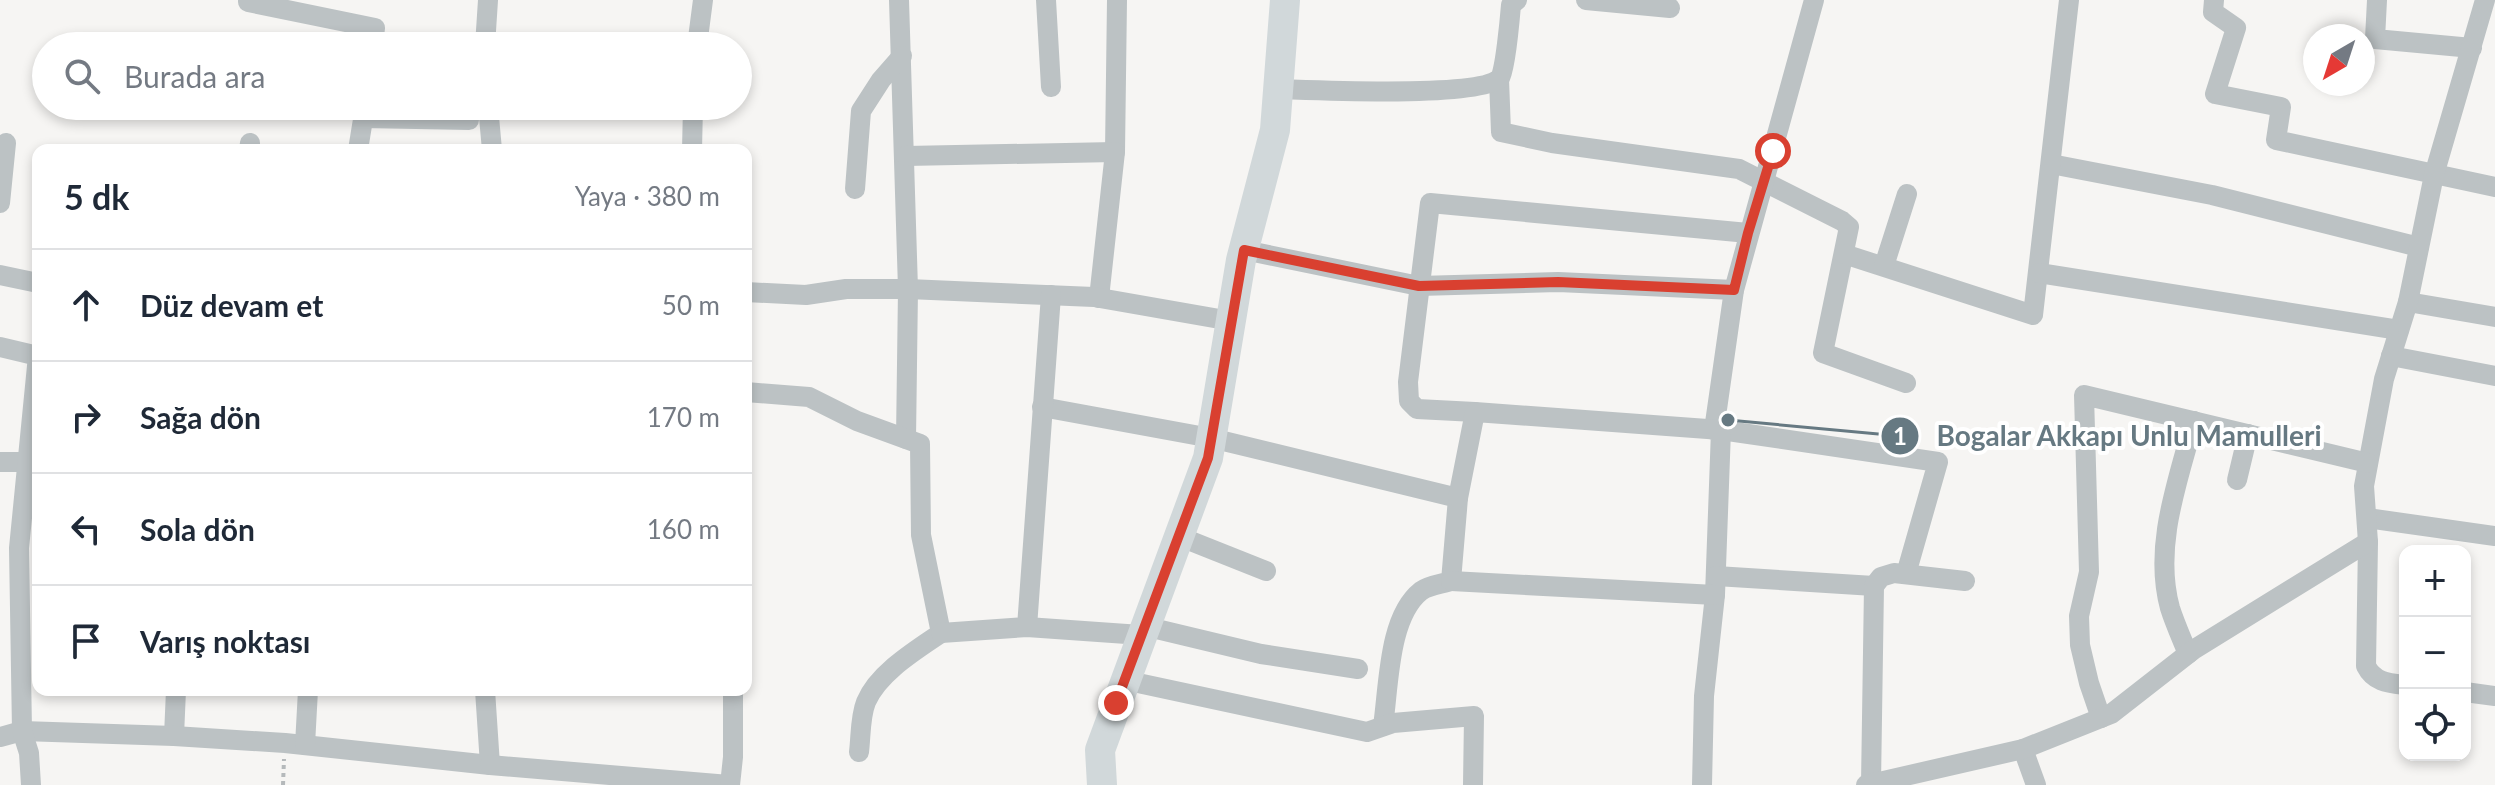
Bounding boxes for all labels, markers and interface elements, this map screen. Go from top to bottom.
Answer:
north arrow [2303,24,2375,96]
search box [32,32,752,120]
icon: search [60,54,104,98]
text: Burada ara [124,58,265,94]
route start [1755,133,1791,169]
text: 5 dk [64,176,129,217]
text: Yaya · 380 m [575,180,720,212]
icon: ahead [64,283,108,327]
text: Düz devam et [140,287,323,323]
text: 50 m [662,289,720,321]
icon: right [64,395,108,439]
text: Sağa dön [140,399,261,435]
text: 170 m [647,401,720,433]
callout: Bogalar Akkapı Unlu Mamulleri [1880,410,2339,462]
text: Bogalar Akkapı Unlu Mamulleri [1936,418,2322,452]
text: 1 [1893,421,1907,450]
icon: left [64,507,108,551]
text: Sola dön [140,511,255,547]
text: 160 m [647,513,720,545]
map controls [2399,545,2471,761]
button: + [2399,545,2471,617]
button: − [2399,617,2471,689]
icon: arrive [64,619,108,663]
text: Varış noktası [140,623,311,659]
route end [1098,685,1134,721]
button: locate [2399,689,2471,761]

